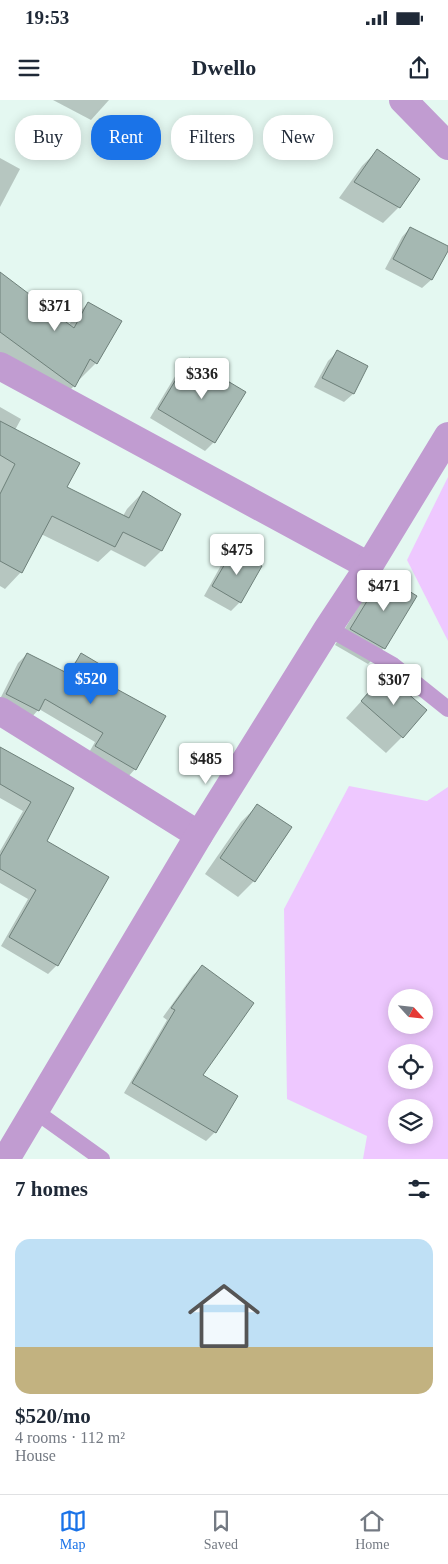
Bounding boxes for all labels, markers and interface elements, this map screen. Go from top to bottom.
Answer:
text: 19:53 [25,7,69,28]
icon: menu [15,54,43,82]
icon: share [405,54,433,82]
text: Dwello [192,55,256,80]
chip: Buy [15,115,81,160]
chip: Rent [91,115,161,160]
chip: Filters [171,115,253,160]
chip: New [263,115,333,160]
pin: $371 [25,290,85,332]
text: $371 [39,297,71,314]
pin: $336 [172,358,232,400]
text: $336 [186,365,218,382]
pin: $475 [207,534,267,576]
text: $475 [221,541,253,558]
pin: $471 [354,570,414,612]
text: $471 [368,577,400,594]
pin: $520 [61,662,121,705]
pin: $307 [364,664,424,706]
text: $520 [75,670,107,687]
text: $307 [378,671,410,688]
pin: $485 [176,742,236,785]
text: $485 [190,750,222,767]
north arrow [388,989,432,1034]
map controls [388,989,433,1144]
button: locate [388,1044,433,1089]
button: layers [388,1099,433,1144]
icon: filters [405,1175,433,1203]
text: 7 homes [15,1177,88,1201]
icon: home [179,1271,269,1361]
text: $520/mo [15,1404,91,1428]
text: 4 rooms · 112 m² [15,1429,125,1446]
text: House [15,1447,56,1464]
tab: Map [59,1507,87,1553]
tab: Saved [204,1507,238,1553]
tab: Home [355,1507,389,1553]

